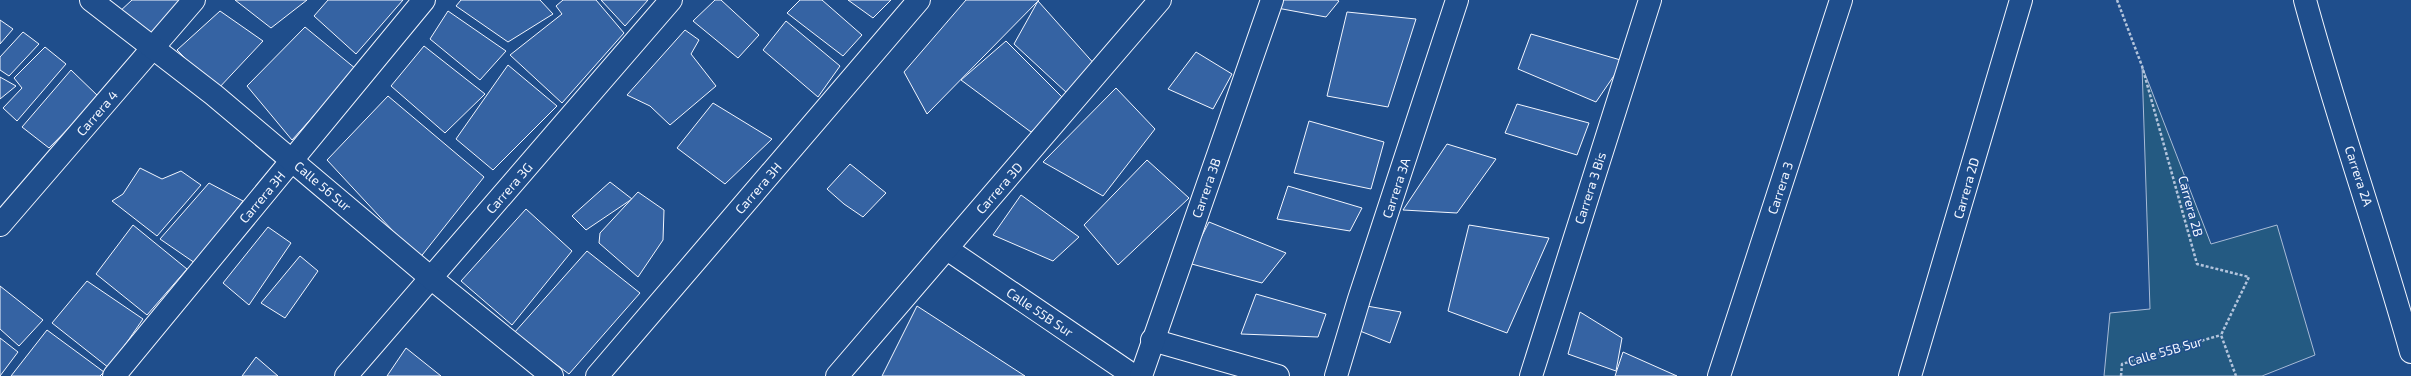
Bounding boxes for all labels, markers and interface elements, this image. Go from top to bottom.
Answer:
street label: Carrera 4 [73,87,121,139]
street label: Carrera 2A [2342,144,2376,208]
street label: Carrera 3 Bis [1571,150,1609,226]
street label: Carrera 3B [1188,156,1224,220]
street label: Carrera 3A [1379,156,1413,220]
street label: Carrera 2D [1950,156,1982,220]
street label: Calle 56 Sur [291,158,355,214]
street label: Carrera 3G [482,159,536,217]
street label: Carrera 3H [731,159,785,217]
street label: Carrera 3D [972,159,1026,217]
street label: Carrera 3 [1764,160,1796,216]
street label: Carrera 3H [236,168,288,226]
street label: Carrera 2B [2175,174,2207,238]
street label: Calle 55B Sur [1004,284,1076,340]
street label: Calle 55B Sur [2126,333,2204,369]

